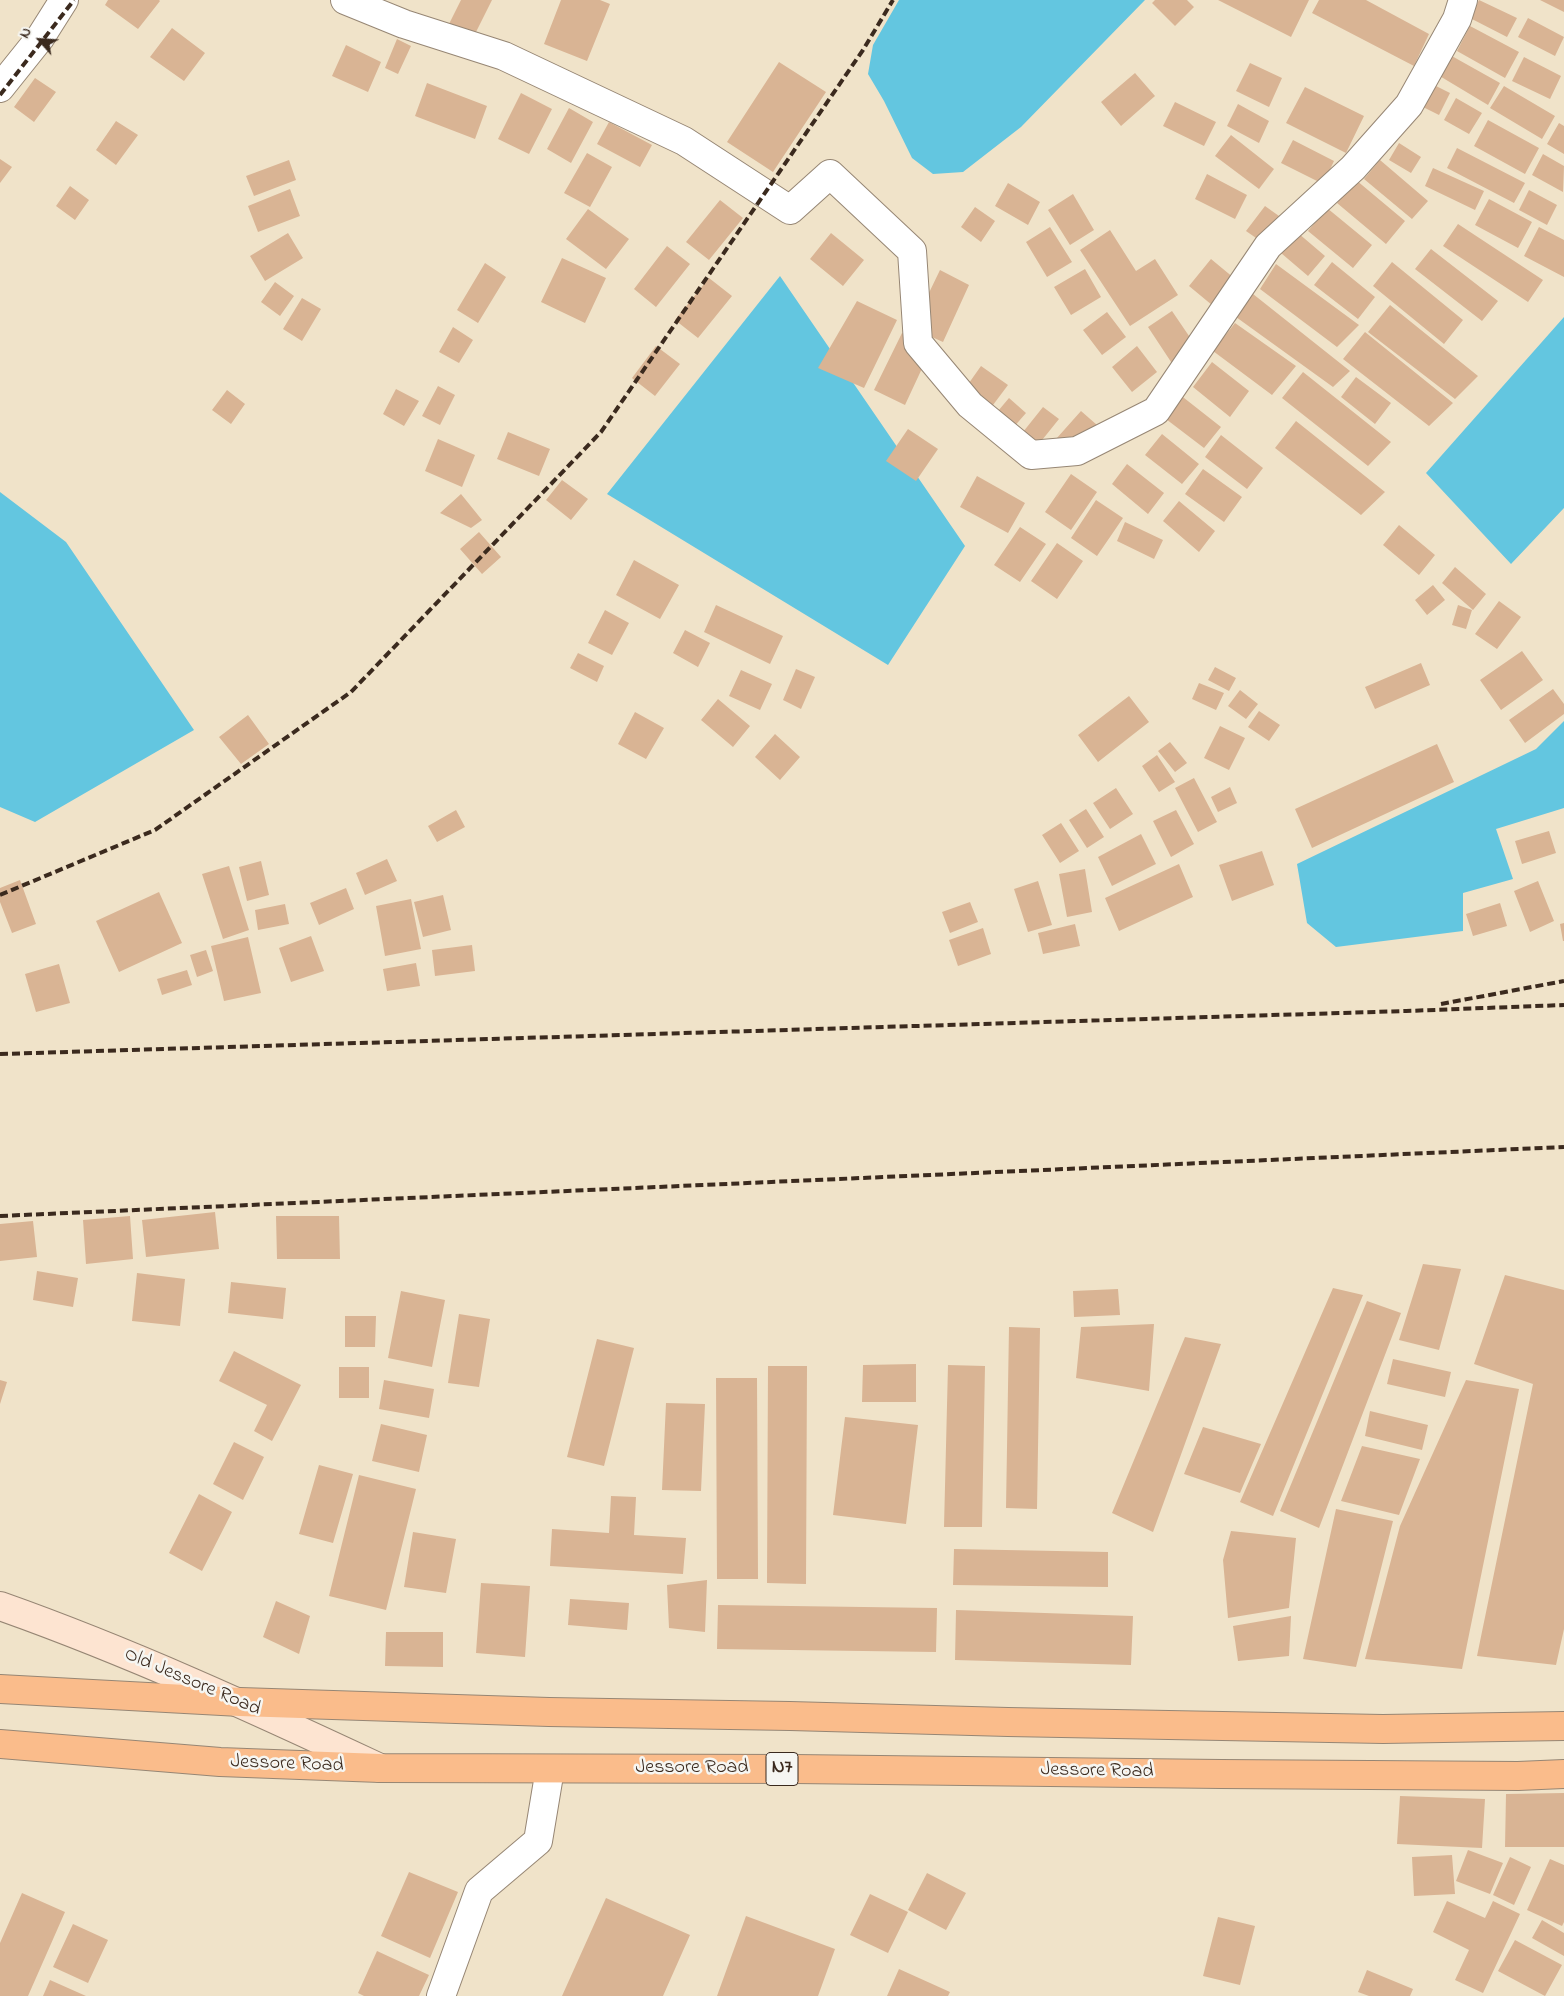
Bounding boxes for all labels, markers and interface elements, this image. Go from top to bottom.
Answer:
north arrow [15,15,65,65]
text: N [15,24,38,42]
street label: Old Jessore Road [120,1643,264,1723]
street label: Jessore Road [230,1751,344,1779]
road number: N7 [766,1752,798,1786]
street label: Jessore Road [635,1757,749,1781]
street label: Jessore Road [1040,1759,1154,1785]

